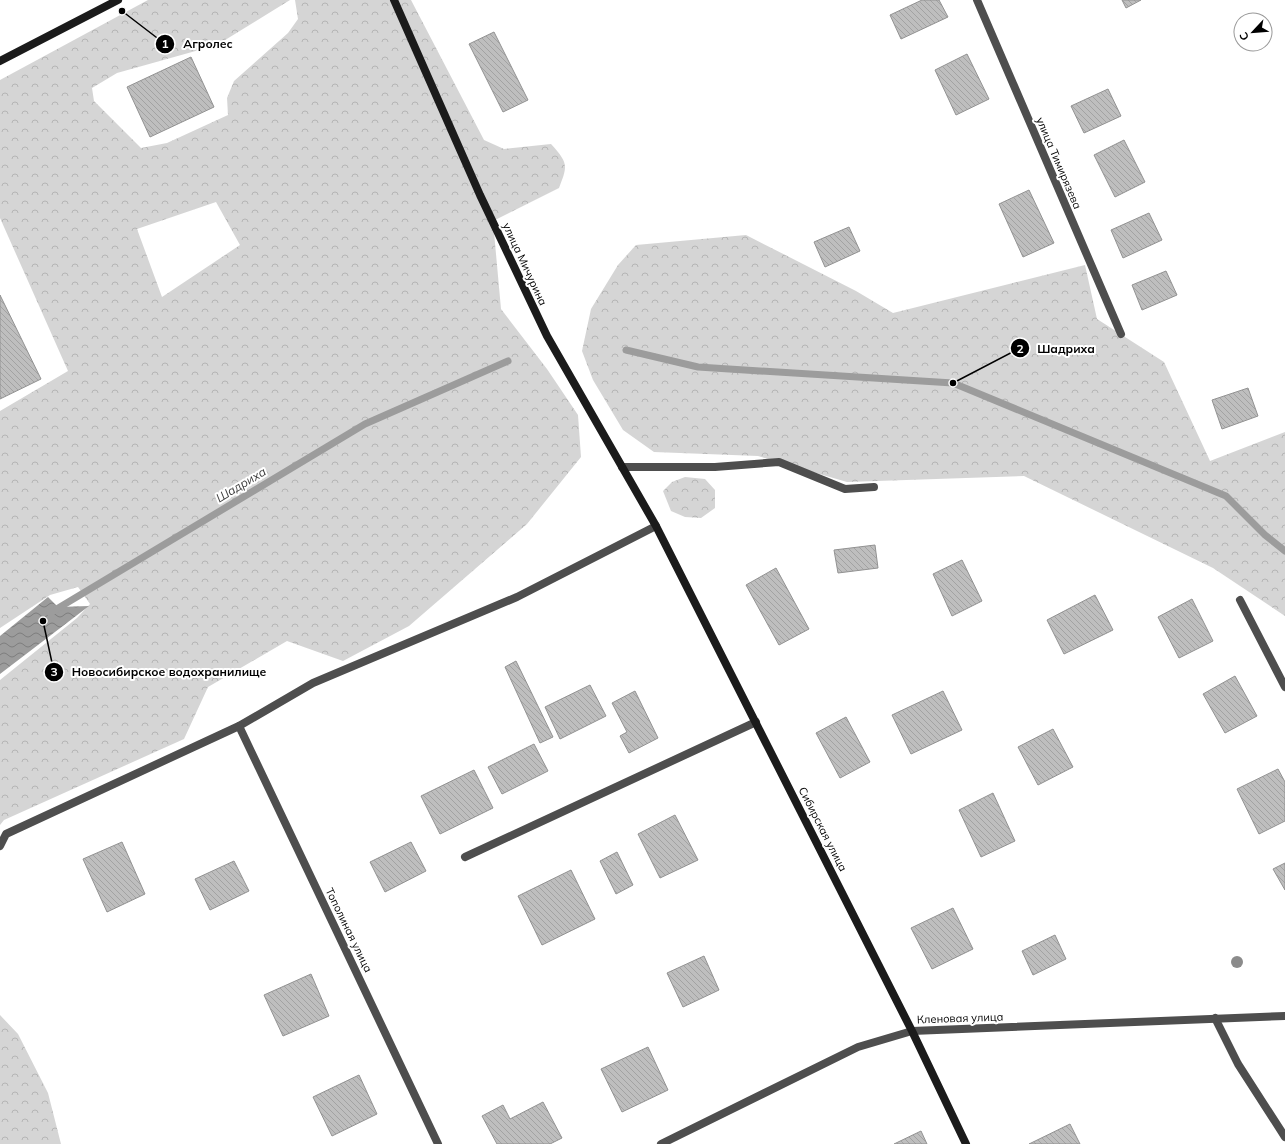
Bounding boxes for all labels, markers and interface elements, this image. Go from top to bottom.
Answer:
north arrow [1233,12,1273,52]
text: С [1236,30,1252,43]
callout: Агролес [155,32,240,56]
text: 1 [161,36,169,51]
text: Агролес [183,36,233,51]
street label: улица Тимирязева [1033,115,1085,211]
street label: улица Мичурина [500,220,550,308]
callout: Шадриха [1010,336,1103,360]
text: 2 [1016,341,1024,356]
text: Шадриха [1037,341,1095,356]
water label: Шадриха [213,464,269,505]
callout: Новосибирское водохранилище [44,660,274,684]
text: 3 [50,664,58,679]
text: Новосибирское водохранилище [72,664,267,679]
street label: Сибирская улица [796,784,850,874]
street label: Тополиная улица [322,885,376,975]
street label: Кленовая улица [917,1009,1003,1027]

